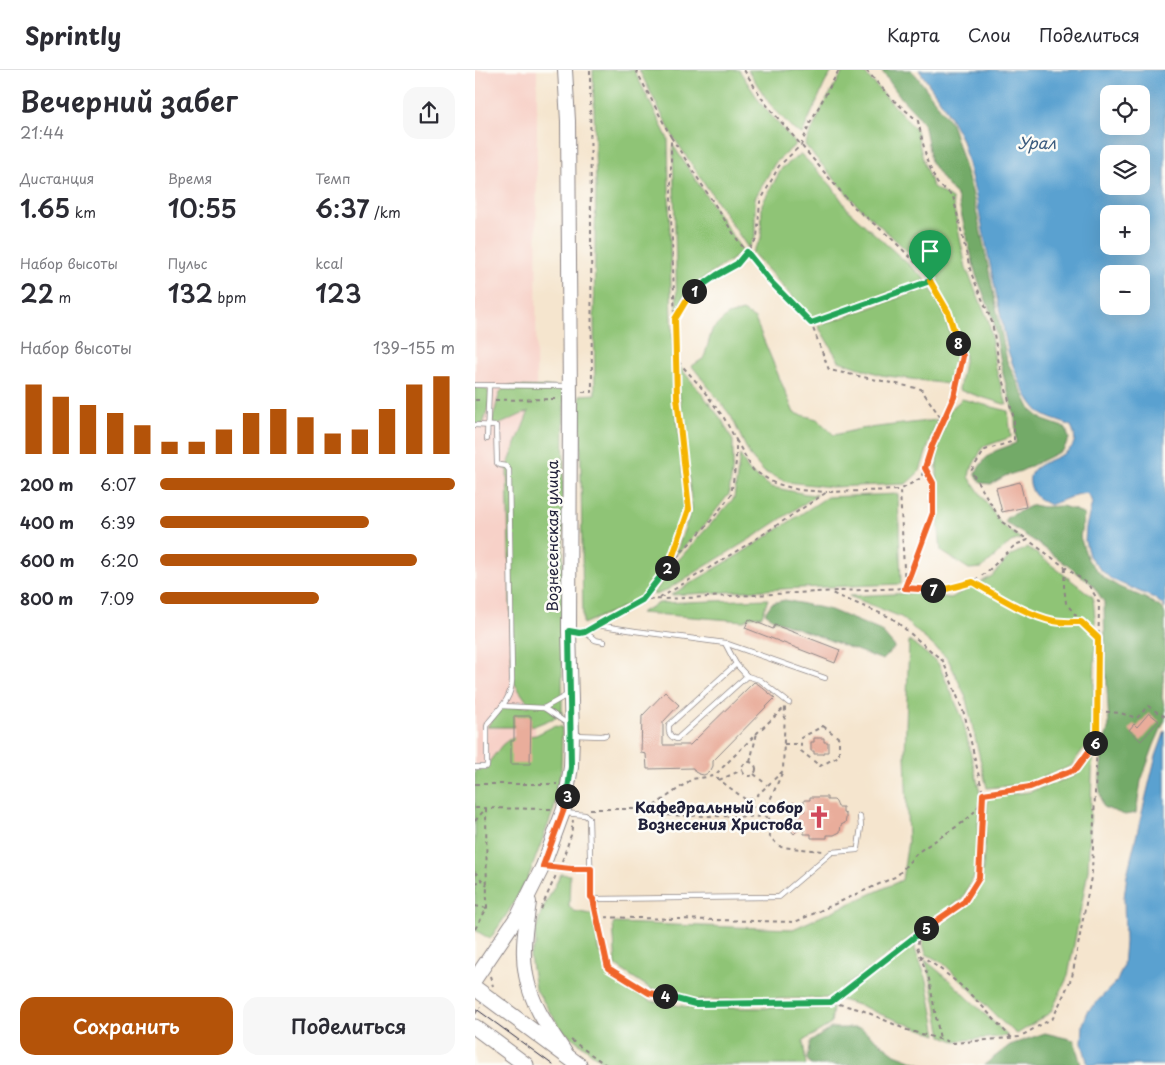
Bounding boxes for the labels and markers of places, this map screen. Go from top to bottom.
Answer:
pin [909,230,951,281]
pin: 1 [681,278,707,304]
pin: 8 [945,330,971,356]
pin: 2 [655,556,679,580]
pin: 7 [921,578,945,602]
pin: 6 [1083,730,1107,756]
pin: 3 [555,784,579,808]
place label: Кафедральный собор Вознесения Христова [635,795,803,835]
church icon: Кафедральный собор Вознесения Христова [806,804,832,830]
pin: 5 [913,916,939,940]
pin: 4 [653,984,677,1008]

